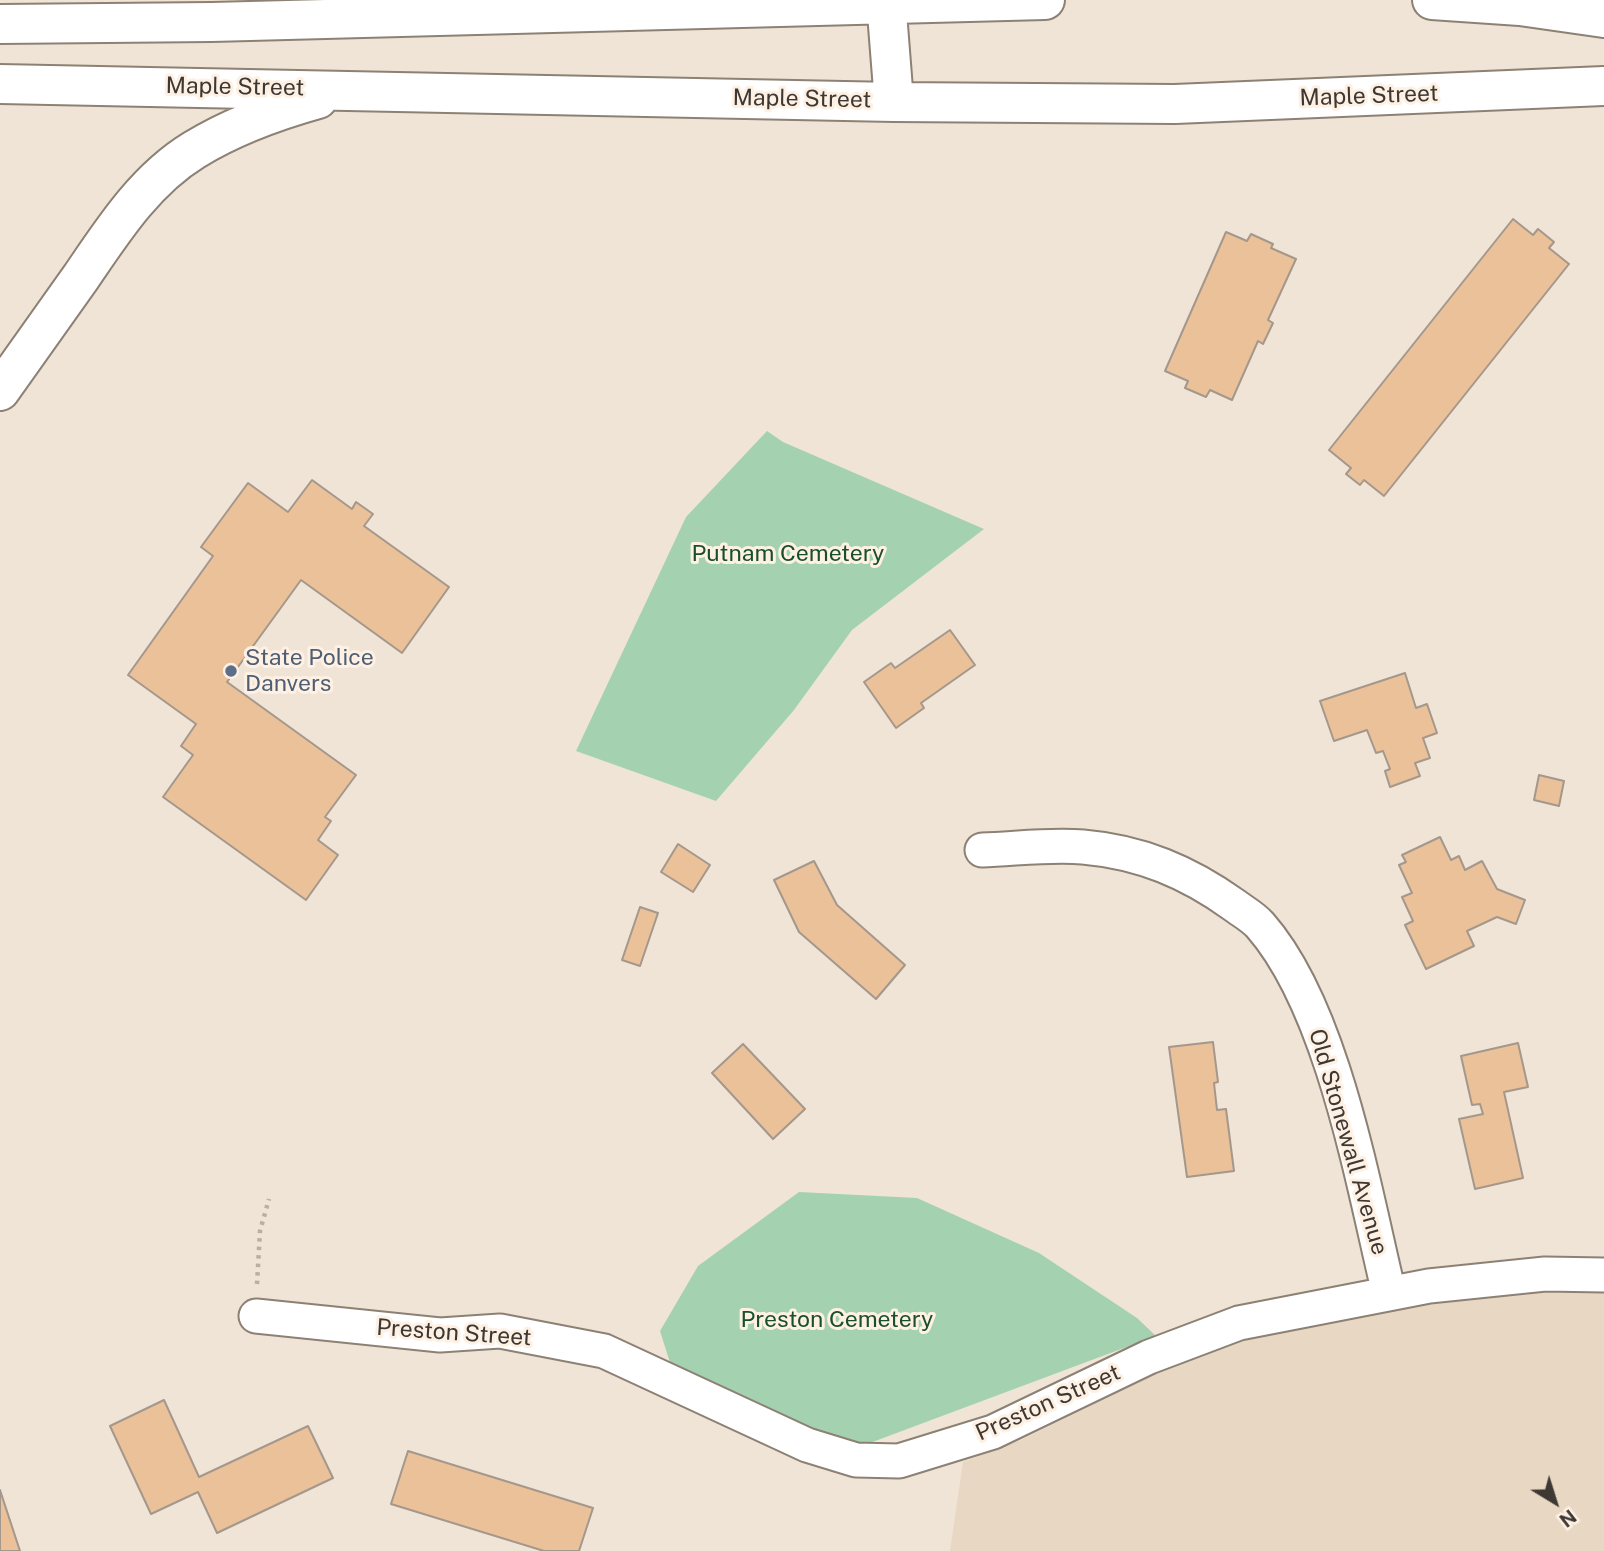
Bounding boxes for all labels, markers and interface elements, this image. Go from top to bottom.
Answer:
street label: Maple Street [165,72,305,102]
street label: Maple Street [1299,80,1439,112]
street label: Maple Street [732,84,872,114]
park label: Putnam Cemetery [692,540,884,568]
place label: State Police Danvers [245,644,374,698]
marker: State Police Danvers [223,663,239,679]
street label: Old Stonewall Avenue [1303,1026,1393,1258]
park label: Preston Cemetery [741,1306,933,1334]
street label: Preston Street [375,1314,533,1352]
street label: Preston Street [971,1359,1125,1447]
north arrow [1520,1467,1590,1537]
text: N [1555,1505,1581,1532]

